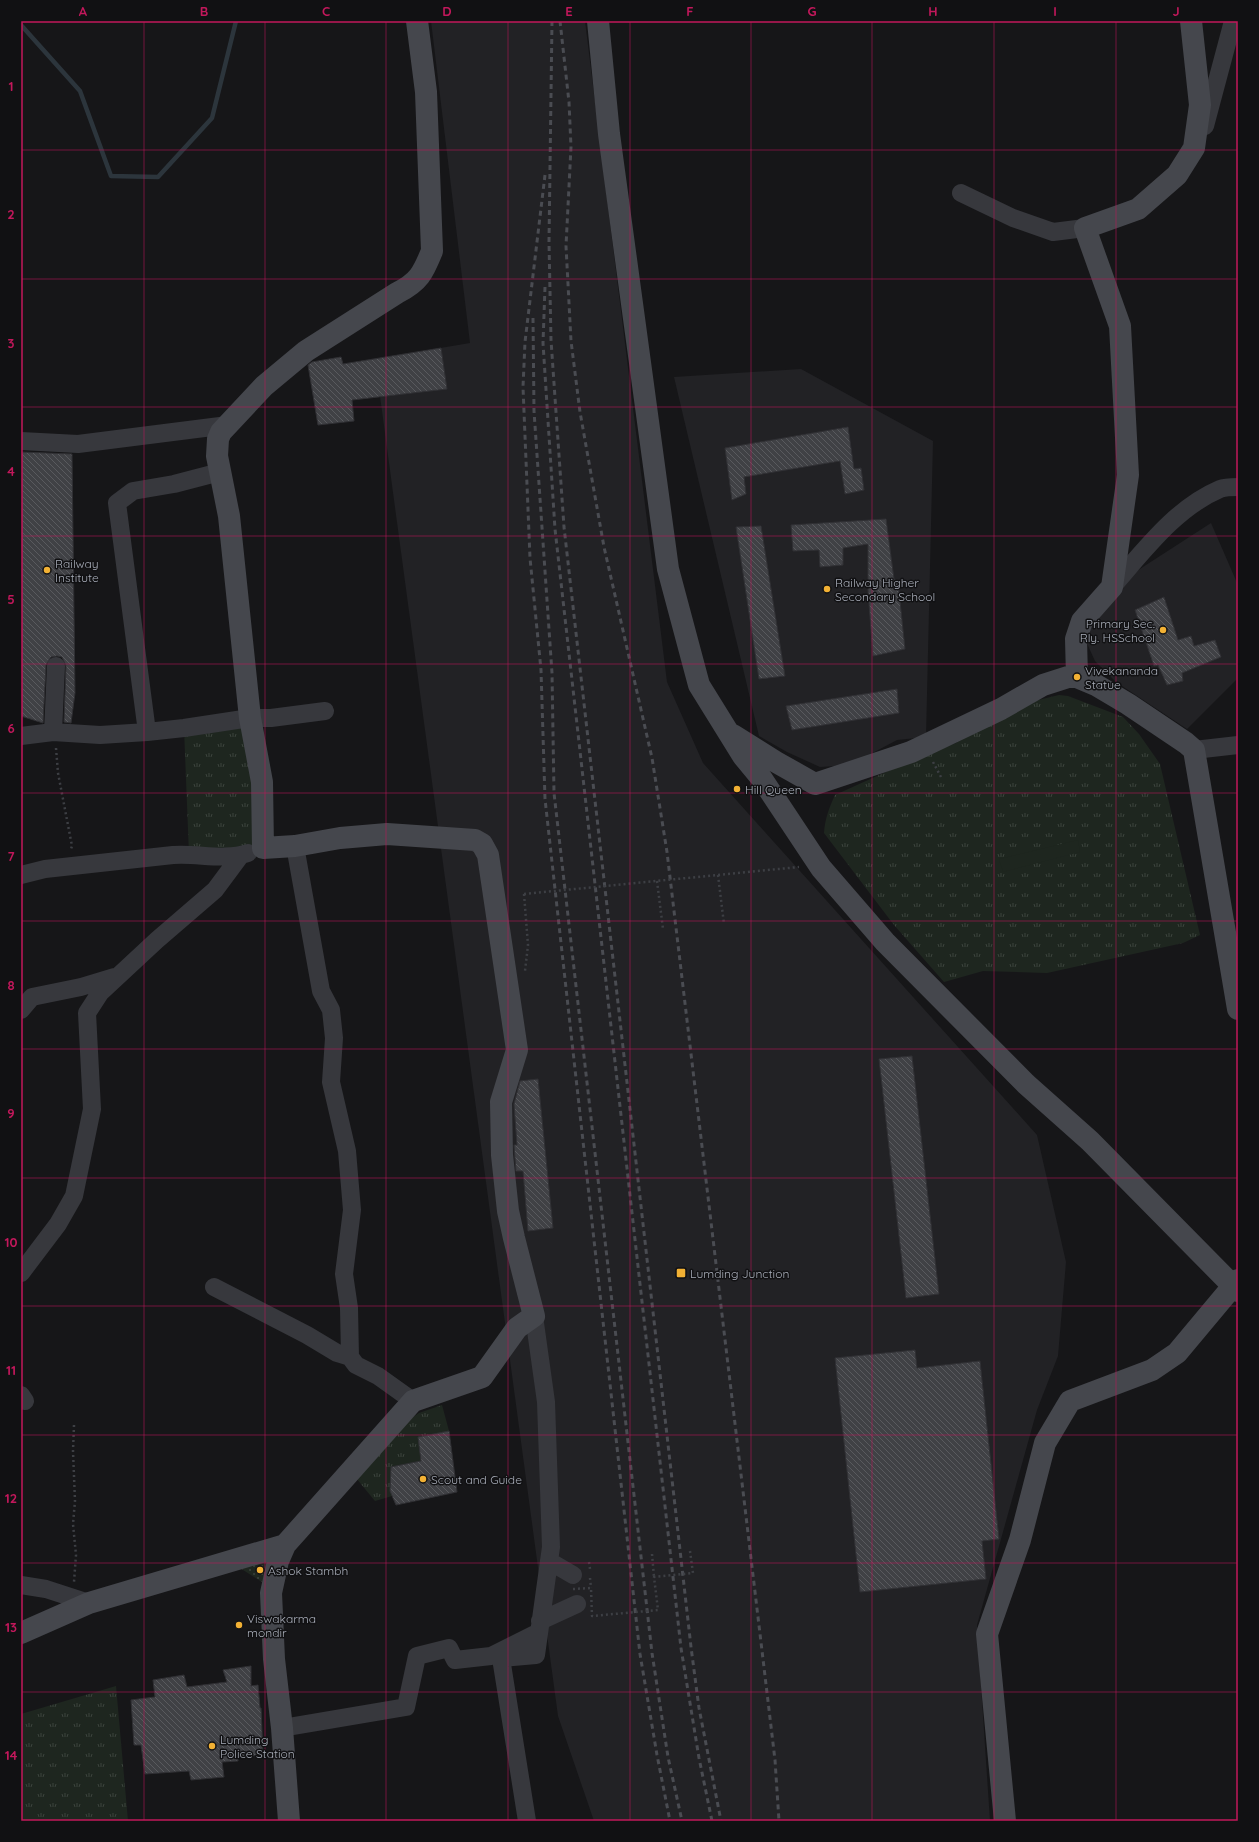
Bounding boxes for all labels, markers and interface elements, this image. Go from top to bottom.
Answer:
text: A [79,3,88,19]
text: B [200,3,208,19]
text: C [322,3,330,19]
text: D [442,3,452,19]
text: E [565,3,573,19]
text: F [686,3,694,19]
text: G [807,3,817,19]
text: H [928,3,938,19]
text: I [1053,3,1057,19]
text: J [1172,3,1180,19]
text: 1 [8,78,14,94]
text: 2 [7,206,15,222]
text: 3 [8,335,15,351]
text: 4 [7,463,15,479]
place label: Railway Institute [55,556,99,585]
marker: Railway Institute [42,565,52,575]
place label: Railway Higher Secondary School [835,575,935,604]
marker: Railway Higher Secondary School [822,584,832,594]
text: 5 [7,591,15,607]
place label: Primary Sec. Rly. HSSchool [1080,616,1155,645]
marker: Primary Sec. Rly. HSSchool [1158,625,1168,635]
place label: Vivekananda Statue [1085,663,1158,692]
marker: Vivekananda Statue [1072,672,1082,682]
text: 6 [7,720,15,736]
place label: Hill Queen [745,782,802,797]
marker: Hill Queen [732,784,742,794]
text: 7 [7,848,15,864]
text: 8 [7,977,15,993]
text: 9 [7,1105,15,1121]
text: 10 [4,1234,18,1250]
place label: Lumding Junction [690,1266,789,1281]
marker: Lumding Junction [675,1267,687,1279]
text: 11 [6,1362,16,1378]
place label: Scout and Guide [431,1472,522,1487]
marker: Scout and Guide [418,1474,428,1484]
text: 12 [5,1490,17,1506]
place label: Ashok Stambh [268,1563,348,1578]
marker: Ashok Stambh [255,1565,265,1575]
place label: Viswakarma mondir [247,1611,316,1640]
text: 13 [5,1619,17,1635]
marker: Viswakarma mondir [234,1620,244,1630]
place label: Lumding Police Station [220,1732,295,1761]
marker: Lumding Police Station [207,1741,217,1751]
text: 14 [5,1747,18,1763]

